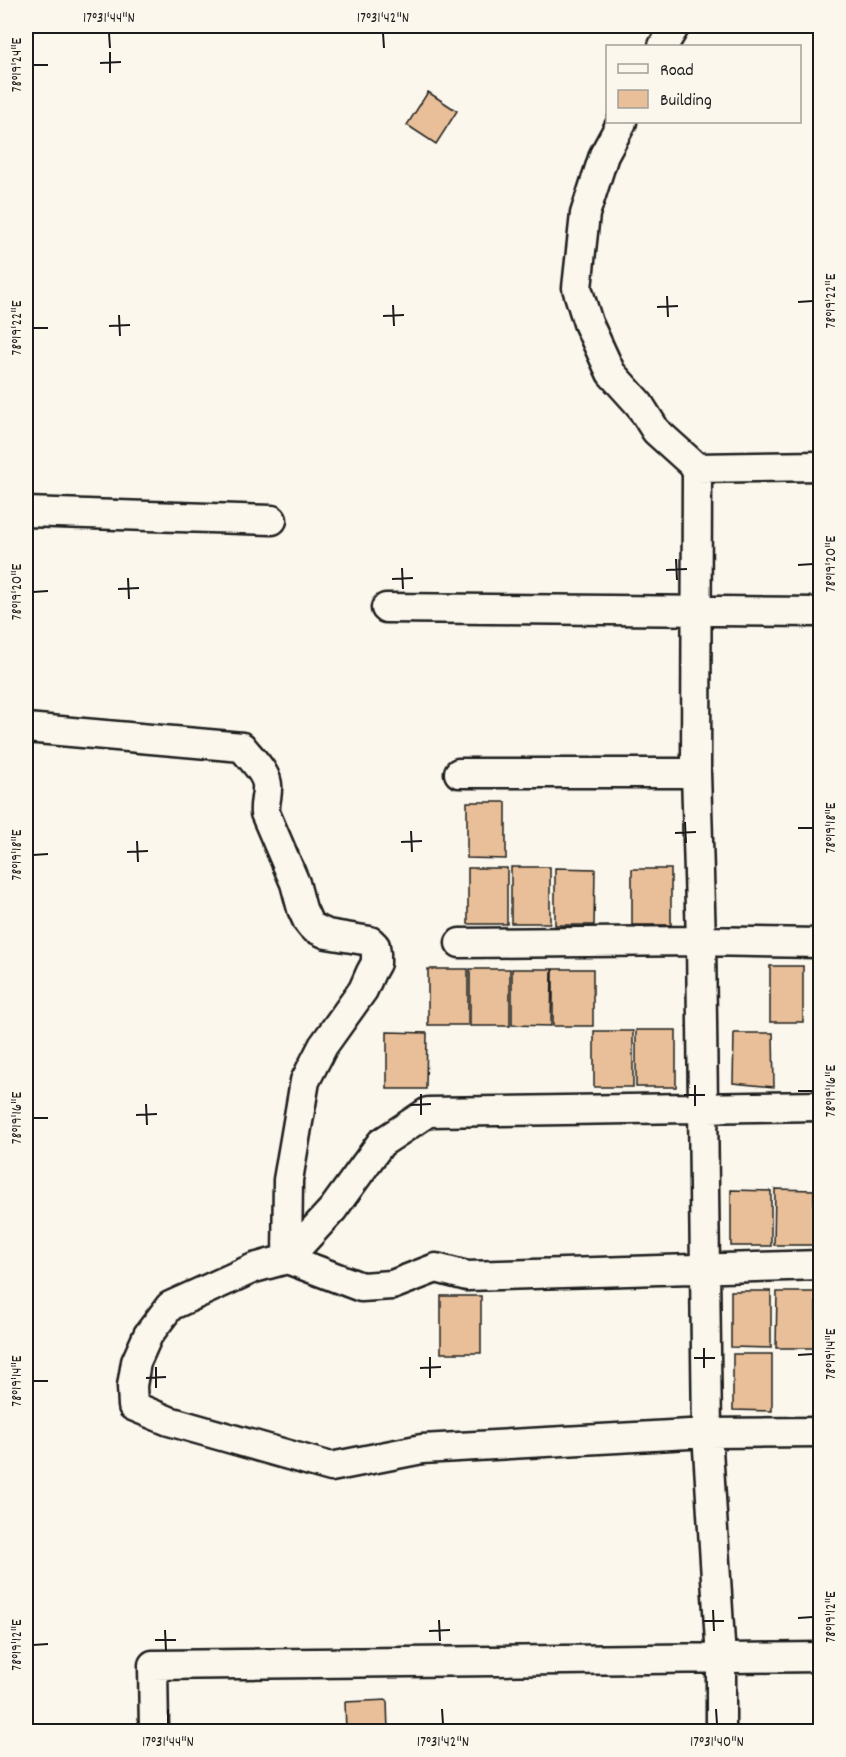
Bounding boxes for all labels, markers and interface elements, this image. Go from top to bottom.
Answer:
text: 17°31'44"N [83,8,135,30]
text: 17°31'42"N [357,8,409,30]
text: 78°19'24"E [7,38,29,92]
legend [606,45,801,123]
text: Road [660,59,694,84]
text: Building [660,89,712,114]
text: 78°19'22"E [821,273,843,328]
text: 78°19'22"E [7,300,29,355]
text: 78°19'20"E [821,536,843,592]
text: 78°19'20"E [7,564,29,620]
text: 78°19'18"E [821,802,843,854]
text: 78°19'18"E [7,829,29,881]
text: 78°19'16"E [821,1065,843,1117]
text: 78°19'16"E [7,1092,29,1144]
text: 78°19'14"E [821,1328,843,1380]
text: 78°19'14"E [7,1355,29,1407]
text: 78°19'12"E [821,1591,843,1643]
text: 78°19'12"E [7,1619,29,1671]
text: 17°31'44"N [142,1732,194,1754]
text: 17°31'42"N [417,1732,469,1754]
text: 17°31'40"N [690,1732,744,1754]

